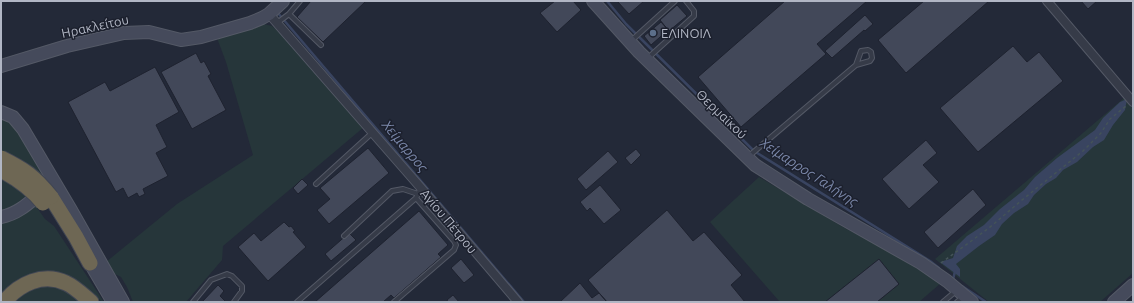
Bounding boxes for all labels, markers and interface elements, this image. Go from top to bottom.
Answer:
street label: Ηρακλείτου [60,12,130,40]
place label: ΕΛΙΝΟΙΛ [661,26,712,40]
marker: ΕΛΙΝΟΙΛ [648,28,658,38]
street label: Θερμαϊκού [694,87,750,141]
water label: Χείμαρρος [378,116,432,176]
water label: Χείμαρρος Γαλήνης [756,134,862,210]
street label: Αγίου Πέτρου [418,186,480,256]

